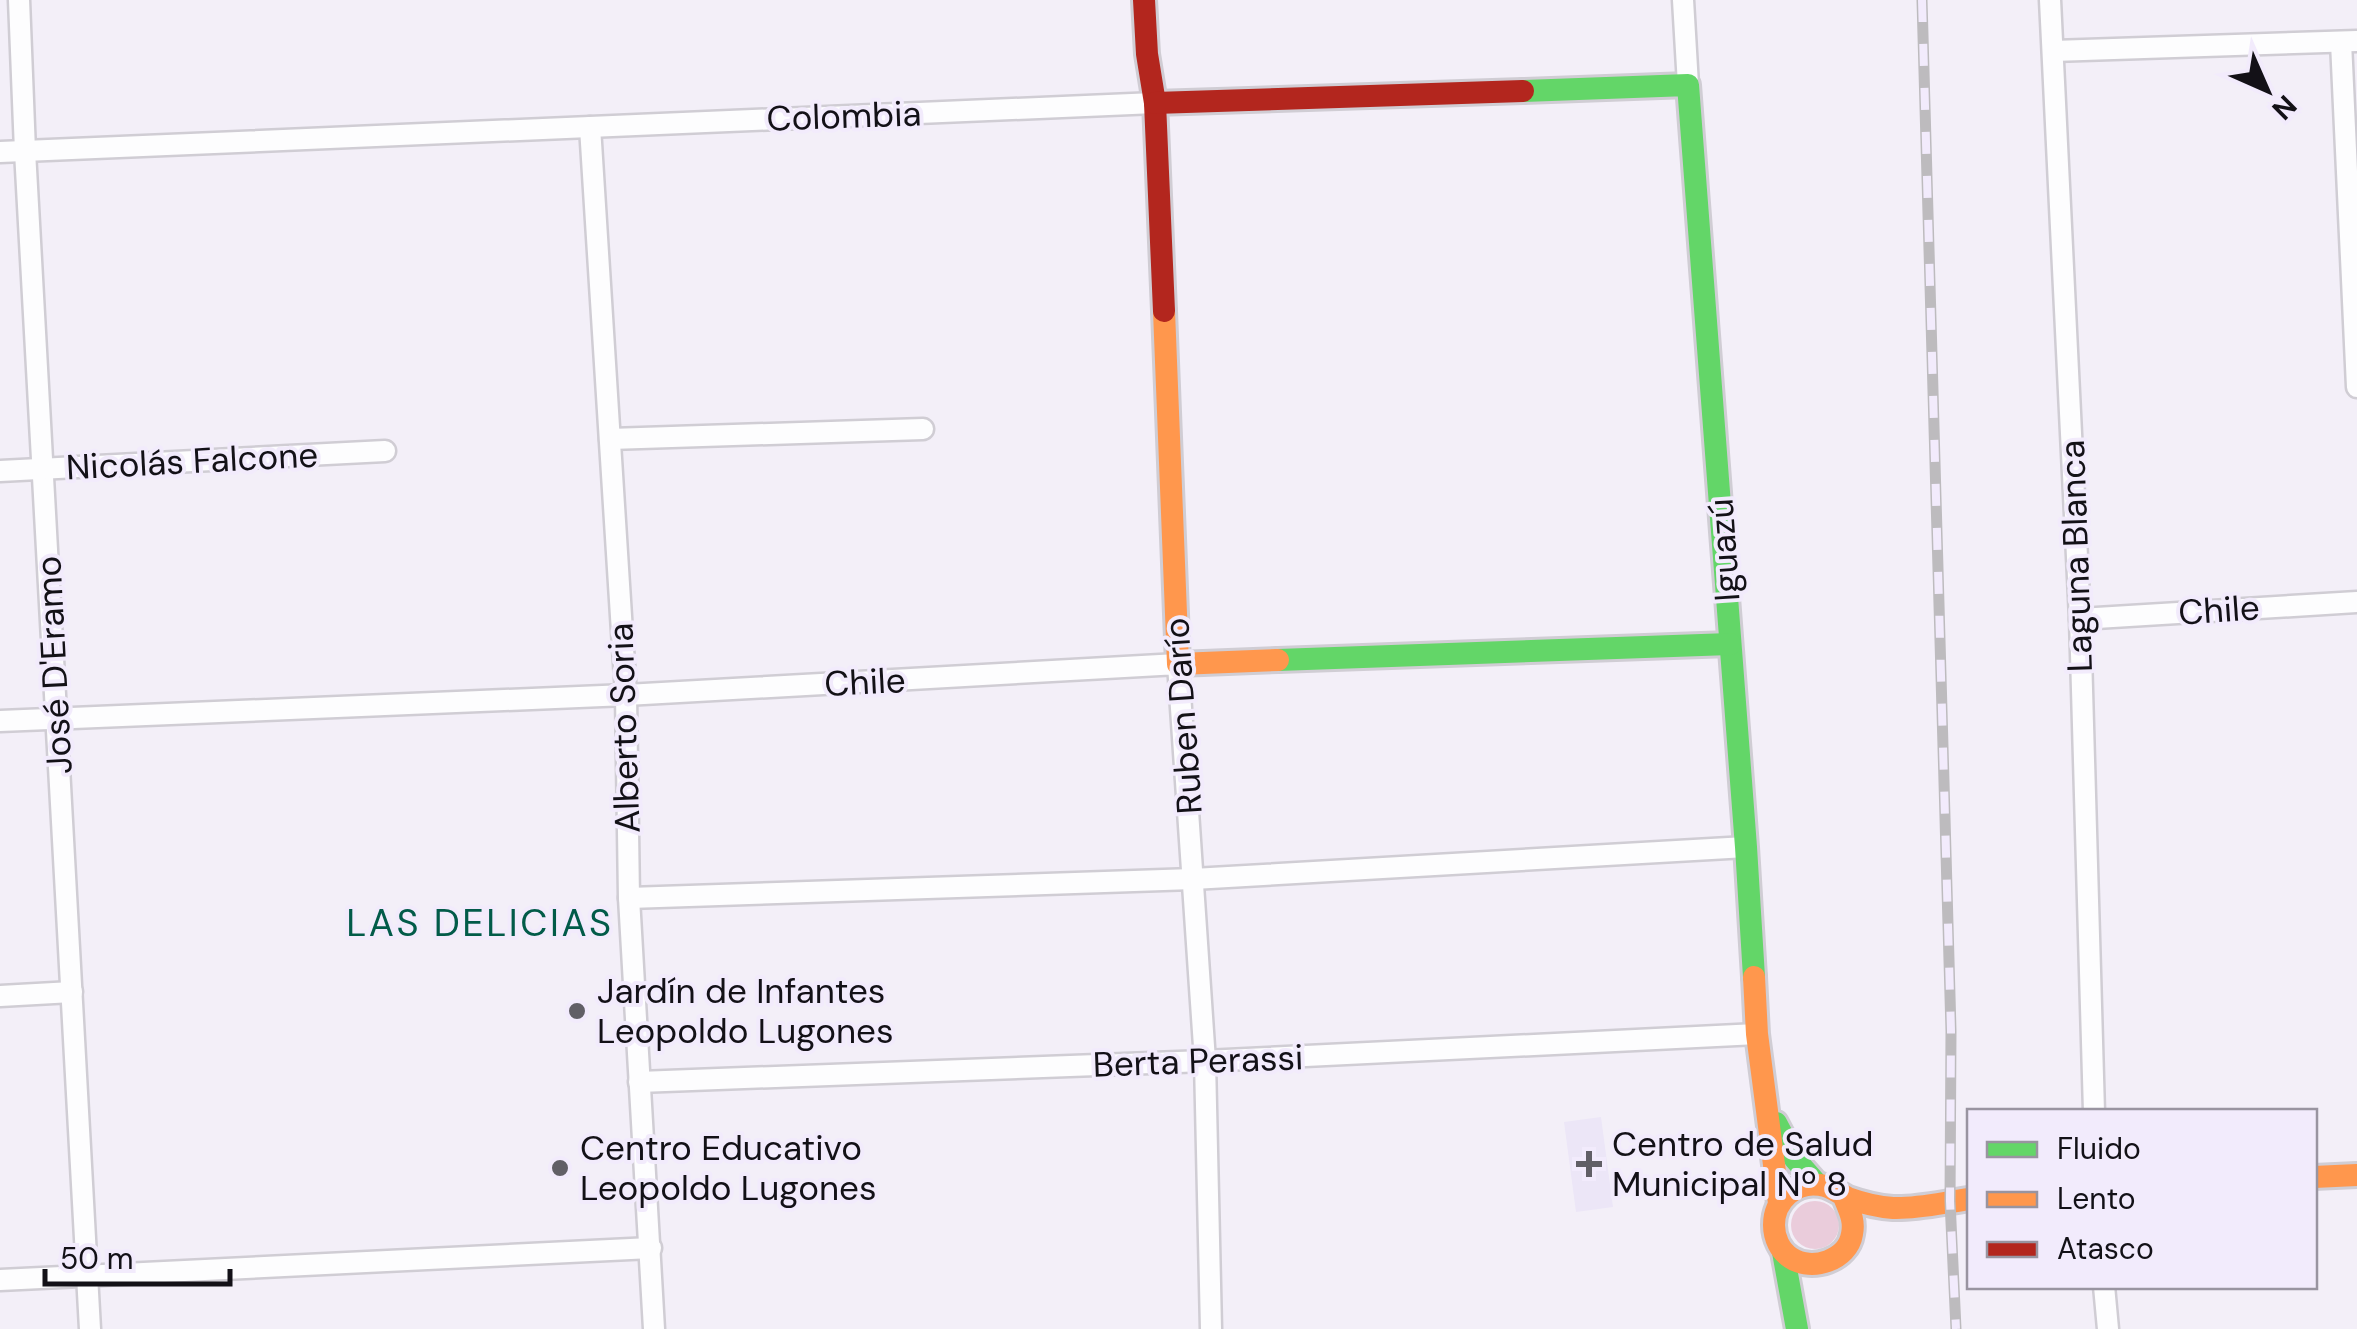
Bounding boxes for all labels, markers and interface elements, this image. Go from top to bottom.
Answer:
north arrow [2217,40,2317,140]
text: N [2264,87,2305,128]
street label: Colombia [766,90,922,142]
street label: Nicolás Falcone [65,431,319,491]
street label: Laguna Blanca [2049,439,2103,673]
street label: Iguazú [1697,497,1751,603]
street label: José D'Eramo [25,555,83,775]
street label: Chile [2177,584,2261,636]
street label: Ruben Darío [1153,616,1213,816]
street label: Alberto Soria [597,622,651,834]
street label: Chile [823,657,907,707]
district label: LAS DELICIAS [346,898,614,948]
place label: Jardín de Infantes Leopoldo Lugones [597,968,893,1054]
marker: Jardín de Infantes Leopoldo Lugones [566,1000,588,1022]
street label: Berta Perassi [1092,1034,1304,1088]
legend [1967,1109,2317,1289]
place label: Centro de Salud Municipal Nº 8 [1612,1121,1873,1207]
place label: Centro Educativo Leopoldo Lugones [580,1125,876,1211]
text: Fluido [2057,1129,2141,1168]
marker: Centro de Salud Municipal Nº 8 [1576,1151,1602,1177]
marker: Centro Educativo Leopoldo Lugones [549,1157,571,1179]
text: Lento [2057,1179,2136,1218]
scale bar [45,1224,230,1286]
text: Atasco [2057,1229,2154,1268]
text: 50 m [60,1239,134,1278]

